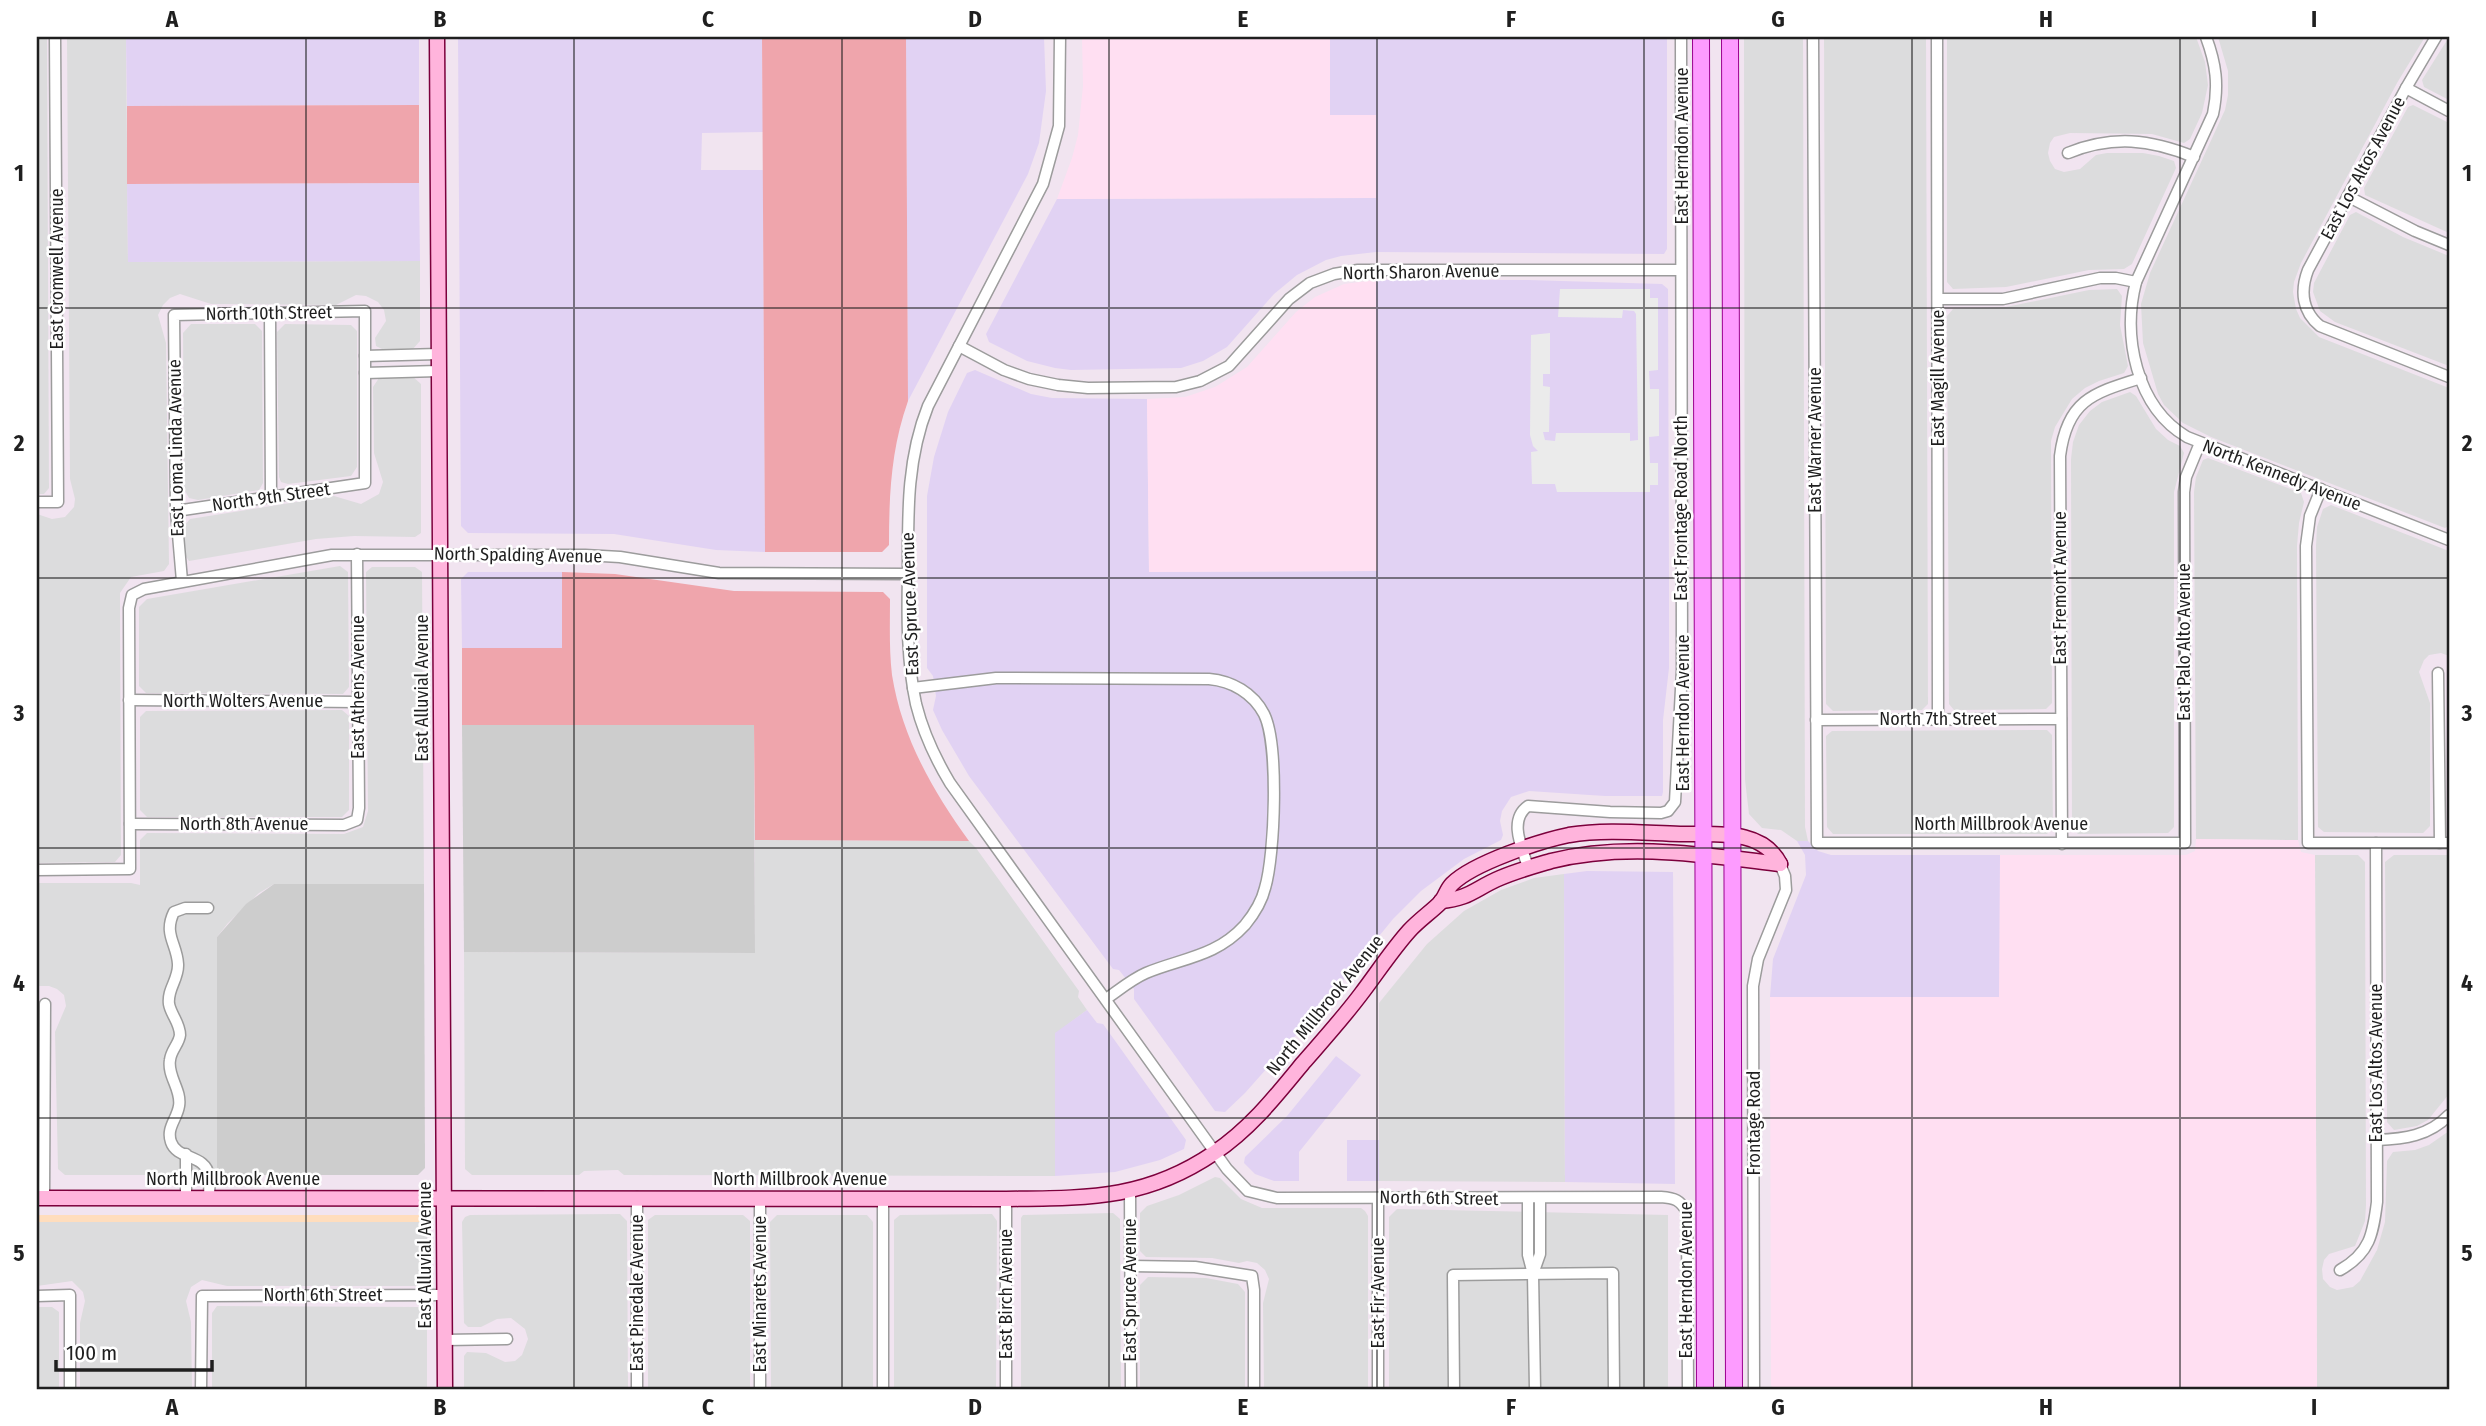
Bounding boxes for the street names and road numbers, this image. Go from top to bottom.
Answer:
street label: East Herndon Avenue [1671,67,1693,225]
street label: East Los Altos Avenue [2316,93,2410,243]
street label: East Cromwell Avenue [46,188,68,350]
street label: North Sharon Avenue [1343,260,1500,284]
street label: North 10th Street [206,301,333,325]
street label: East Magill Avenue [1927,309,1949,446]
street label: East Loma Linda Avenue [163,359,189,537]
street label: East Warner Avenue [1804,367,1826,513]
street label: East Frontage Road North [1670,415,1692,601]
street label: North Kennedy Avenue [2199,435,2365,515]
street label: North 9th Street [211,478,332,516]
street label: East Fremont Avenue [2049,511,2071,665]
street label: East Spruce Avenue [896,532,923,676]
street label: North Spalding Avenue [434,543,602,567]
street label: East Palo Alto Avenue [2173,563,2195,721]
street label: East Alluvial Avenue [411,614,433,762]
street label: East Athens Avenue [347,615,369,759]
street label: East Herndon Avenue [1672,634,1694,792]
street label: North Wolters Avenue [163,690,323,712]
street label: North 7th Street [1879,708,1997,730]
street label: North 8th Avenue [180,813,309,835]
street label: North Millbrook Avenue [1914,813,2088,835]
street label: North Millbrook Avenue [1262,930,1388,1080]
street label: East Los Altos Avenue [2365,983,2387,1143]
street label: Frontage Road [1743,1071,1765,1176]
street label: North Millbrook Avenue [146,1168,320,1190]
street label: North Millbrook Avenue [713,1168,887,1190]
street label: East Alluvial Avenue [414,1181,436,1329]
street label: North 6th Street [1379,1186,1499,1210]
street label: East Herndon Avenue [1675,1201,1697,1359]
street label: East Pinedale Avenue [626,1214,648,1372]
street label: East Minarets Avenue [749,1215,771,1372]
street label: East Spruce Avenue [1119,1218,1141,1362]
street label: East Birch Avenue [995,1229,1017,1359]
street label: East Fir Avenue [1367,1237,1389,1349]
street label: North 6th Street [263,1284,383,1306]

